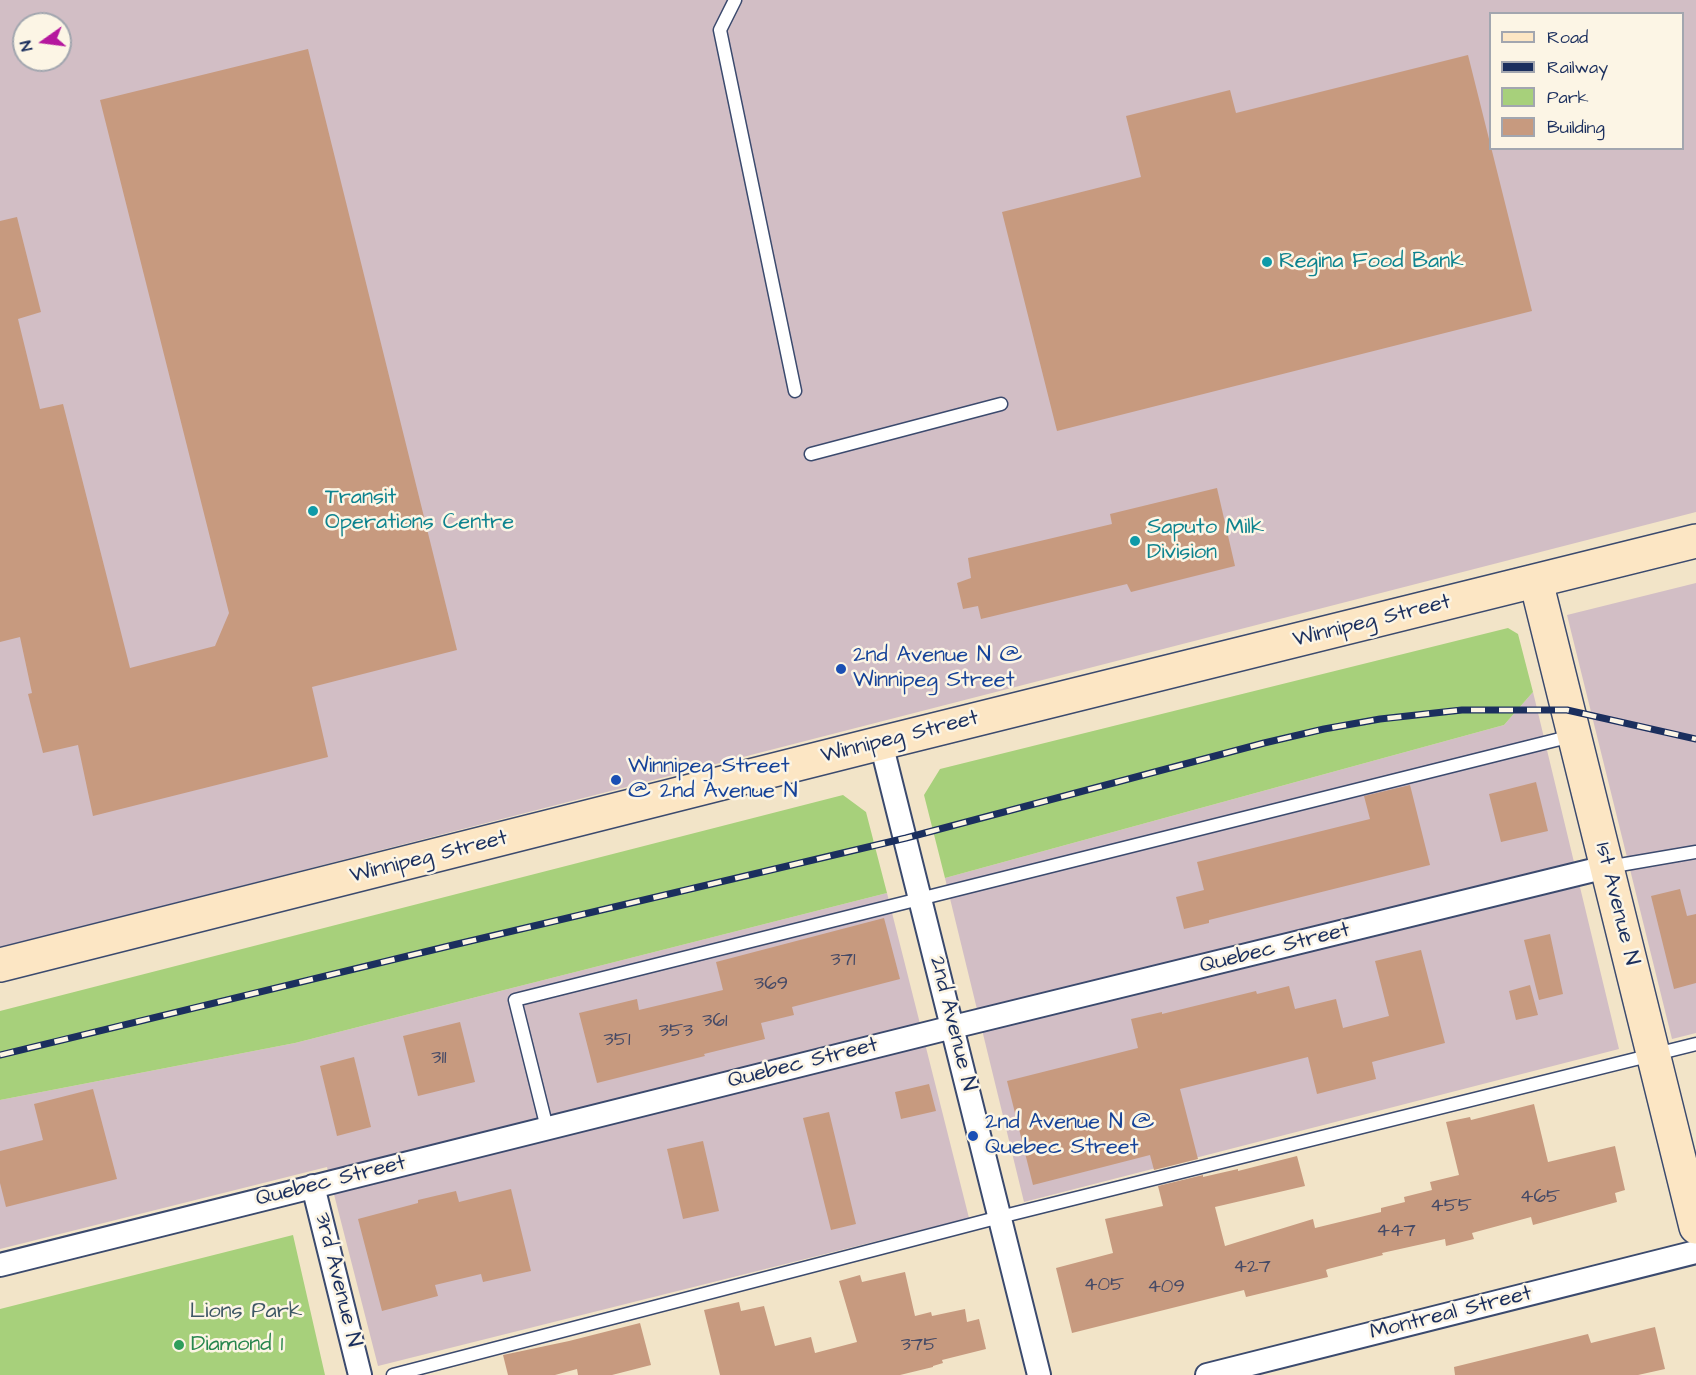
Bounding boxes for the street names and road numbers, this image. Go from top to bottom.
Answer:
street label: Winnipeg Street [1290,590,1454,654]
street label: Winnipeg Street [818,706,982,770]
street label: Winnipeg Street [347,826,511,890]
street label: 1st Avenue N [1588,840,1644,968]
street label: Quebec Street [1197,918,1353,980]
street label: 2nd Avenue N [923,954,981,1094]
street label: Quebec Street [725,1033,881,1095]
street label: Quebec Street [253,1151,409,1213]
street label: 3rd Avenue N [308,1210,366,1350]
street label: Montreal Street [1367,1281,1535,1347]

